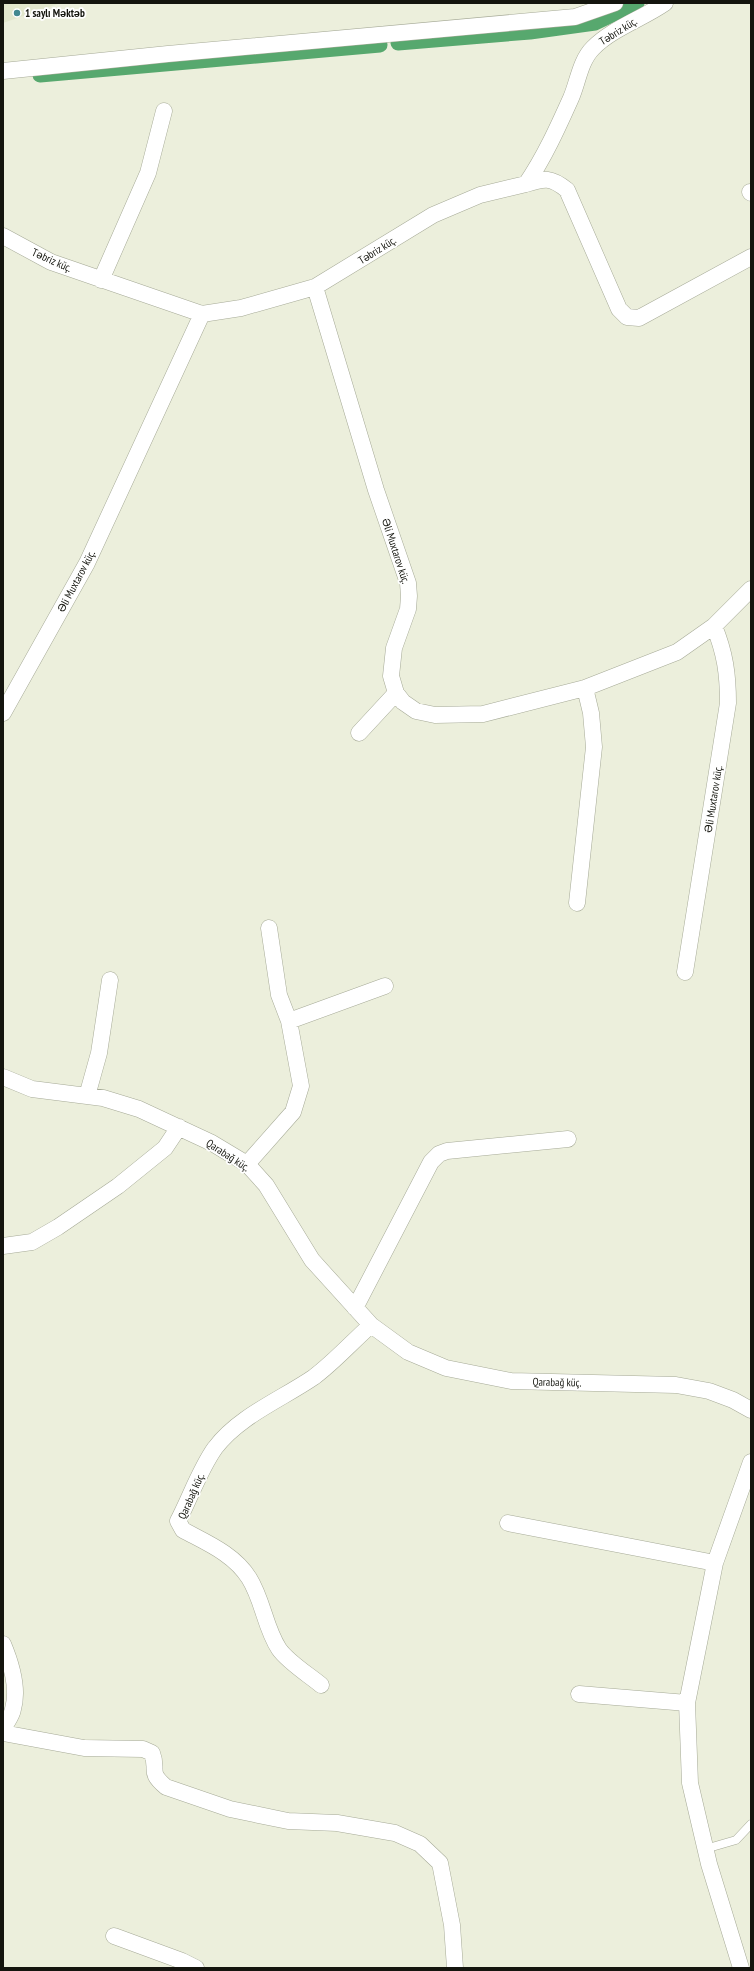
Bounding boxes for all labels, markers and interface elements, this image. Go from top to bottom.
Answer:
place label: 1 saylı Məktəb [25,6,85,20]
marker: 1 saylı Məktəb [12,8,22,18]
street label: Təbriz küç. [596,14,640,48]
street label: Təbriz küç. [355,233,399,267]
street label: Təbriz küç. [30,245,74,275]
street label: Əli Muxtarov küç. [379,516,413,586]
street label: Əli Muxtarov küç. [54,548,98,614]
street label: Əli Muxtarov küç. [701,764,725,834]
street label: Qarabağ küç. [204,1136,252,1174]
street label: Qarabağ küç. [532,1375,582,1389]
street label: Qarabağ küç. [175,1471,207,1521]

